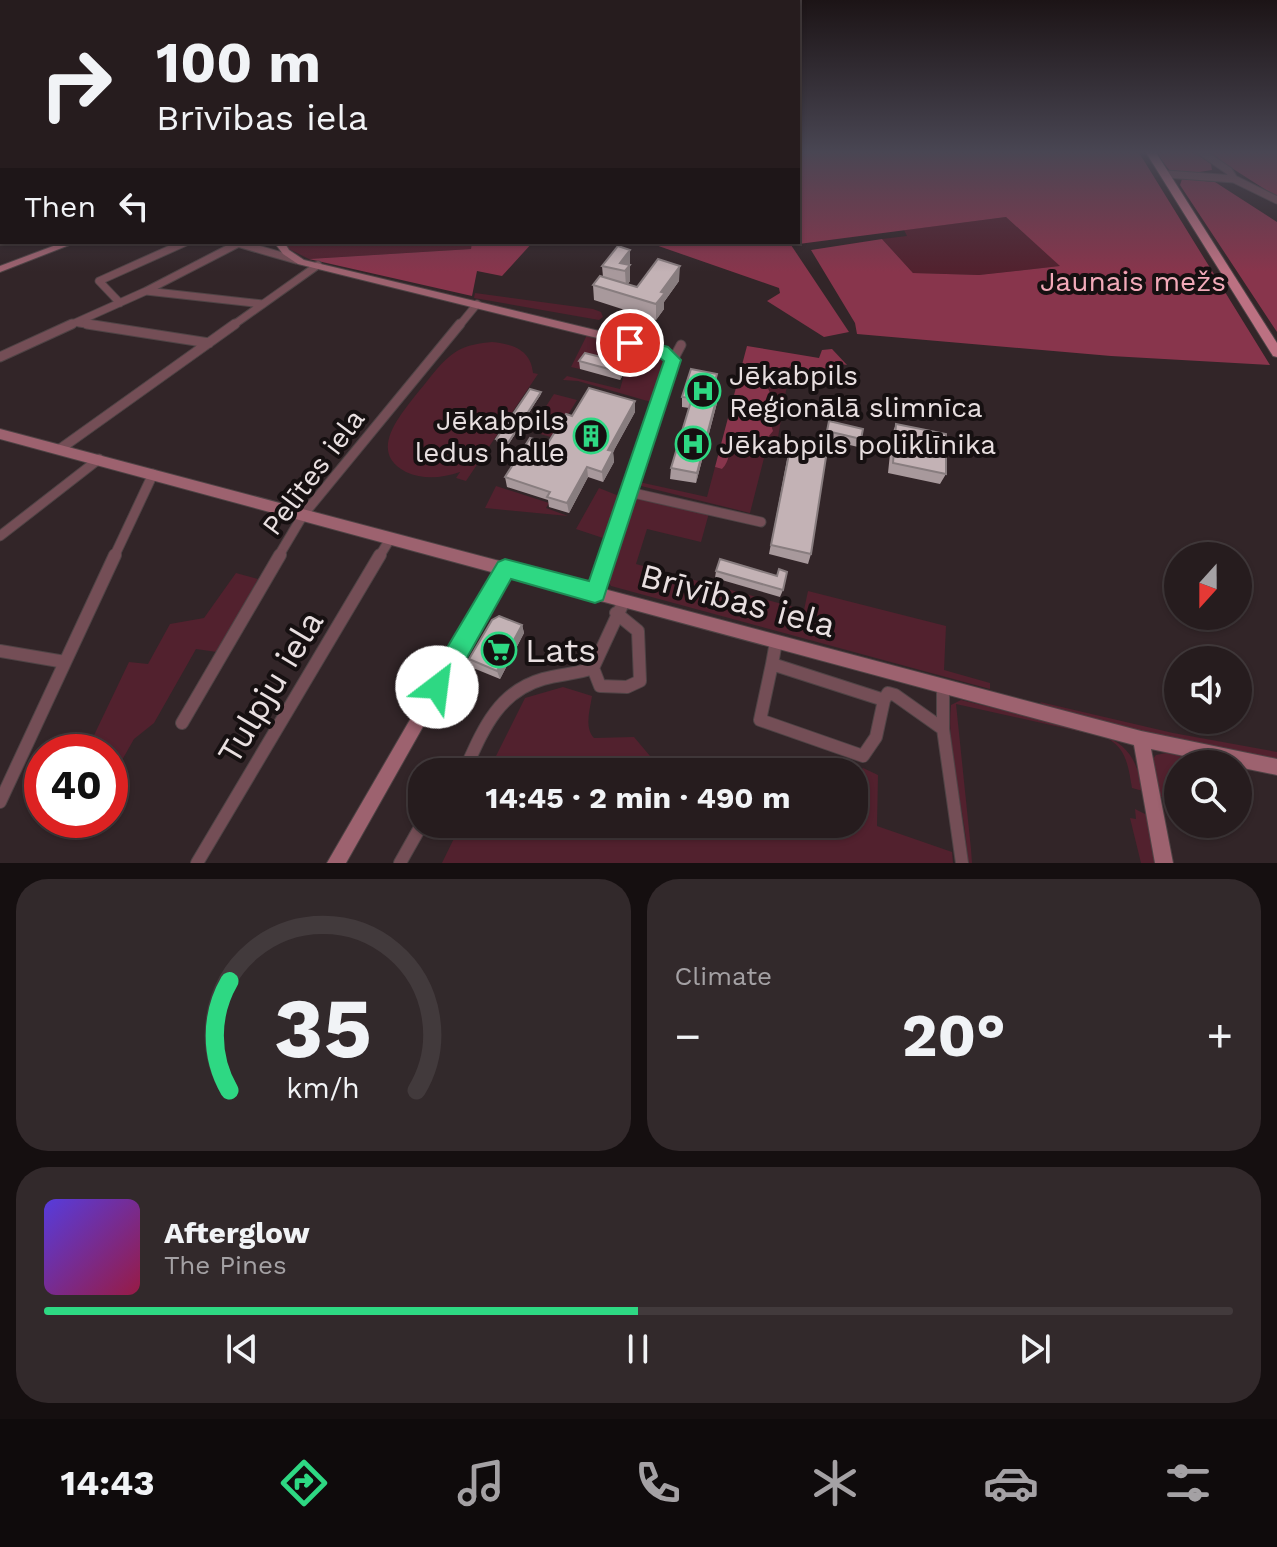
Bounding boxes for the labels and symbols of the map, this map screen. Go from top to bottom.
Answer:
park label: Jaunais mežs [1040,265,1226,298]
pin [596,309,664,377]
place label: Jēkabpils Reģionālā slimnīca [729,359,983,424]
hospital icon: Jēkabpils Reģionālā slimnīca [684,372,722,410]
street label: Pelītes iela [255,403,372,542]
place label: Jēkabpils ledus halle [415,404,565,469]
building icon: Jēkabpils ledus halle [572,417,610,455]
hospital icon: Jēkabpils poliklīnika [674,425,712,463]
place label: Jēkabpils poliklīnika [719,428,996,461]
north arrow [1164,542,1252,630]
street label: Brīvības iela [636,555,840,645]
street label: Tulpju iela [209,603,331,771]
place label: Lats [525,630,596,670]
supermarket icon: Lats [480,631,518,669]
position arrow [395,645,479,729]
speed limit sign: 40 [24,734,128,838]

